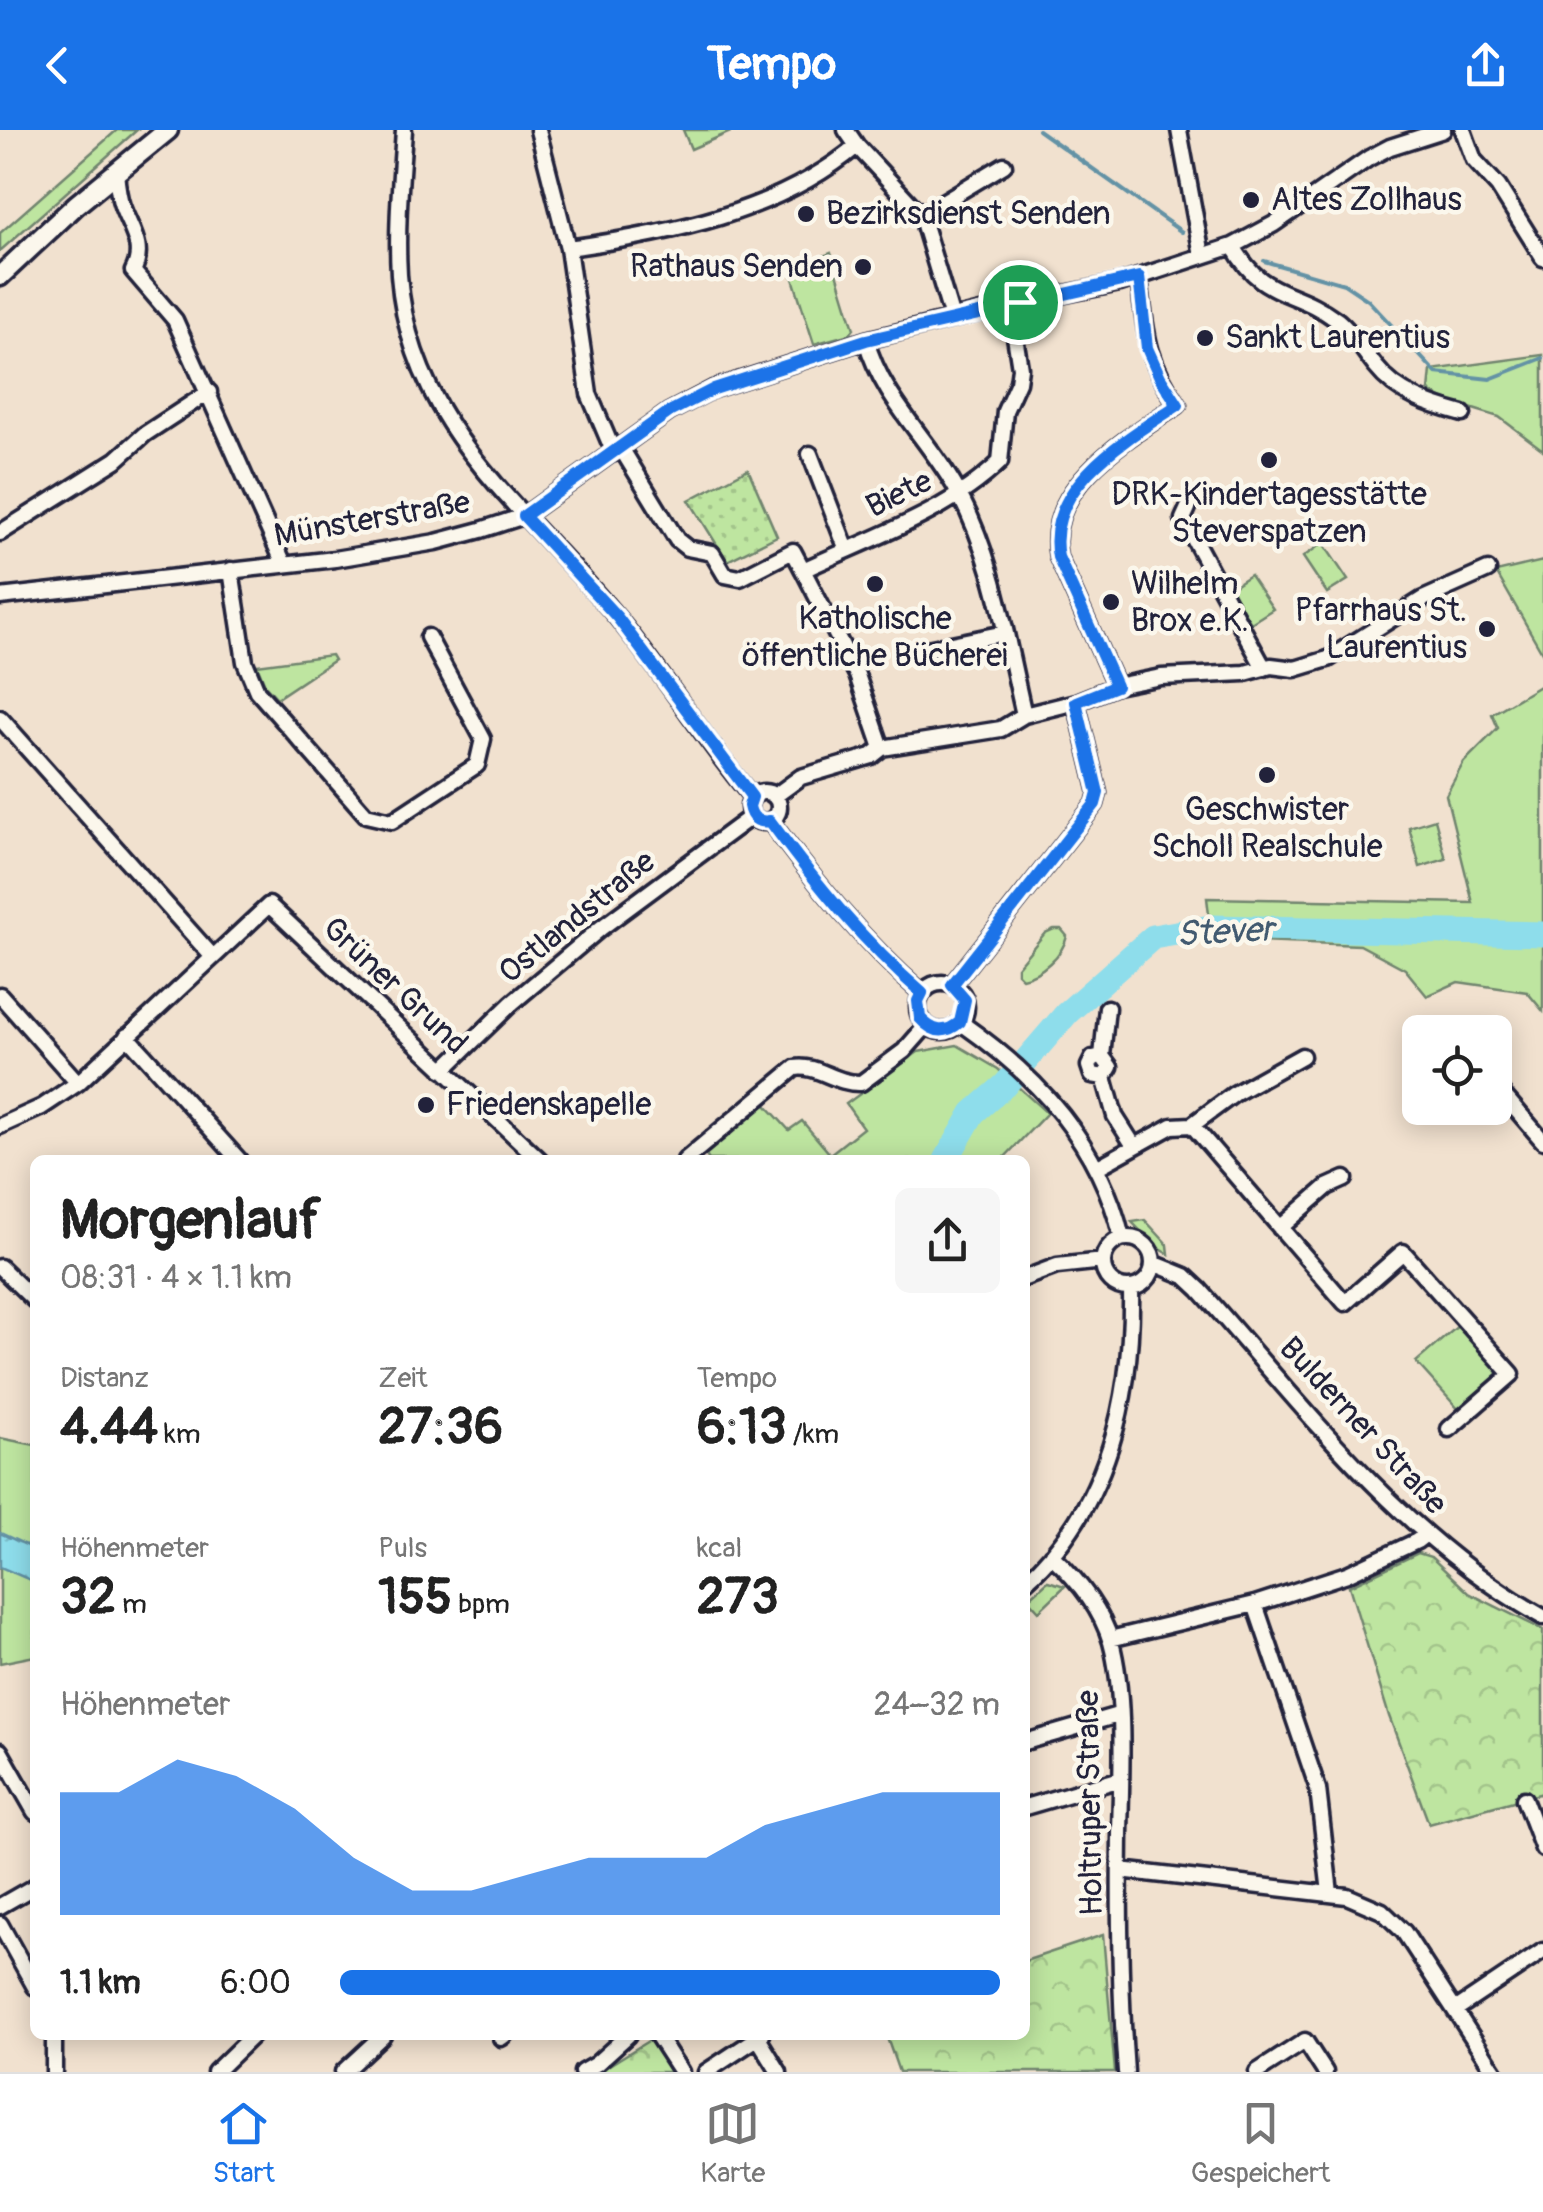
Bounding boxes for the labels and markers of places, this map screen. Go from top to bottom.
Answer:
place label: Altes Zollhaus [1271,180,1462,220]
marker: Altes Zollhaus [1240,189,1262,211]
place label: Bezirksdienst Senden [826,194,1111,234]
marker: Bezirksdienst Senden [795,203,817,225]
place label: Rathaus Senden [630,247,843,287]
marker: Rathaus Senden [852,256,874,278]
pin [978,260,1063,345]
place label: Sankt Laurentius [1225,318,1450,358]
marker: Sankt Laurentius [1194,327,1216,349]
marker: DRK-Kindertagesstätte Steverspatzen [1258,449,1280,471]
place label: DRK-Kindertagesstätte Steverspatzen [1111,475,1427,552]
place label: Wilhelm Brox e.K. [1131,564,1249,641]
marker: Katholische öffentliche Bücherei [864,573,886,595]
marker: Wilhelm Brox e.K. [1100,591,1122,613]
place label: Pfarrhaus St. Laurentius [1295,591,1467,668]
place label: Katholische öffentliche Bücherei [742,599,1008,676]
marker: Pfarrhaus St. Laurentius [1476,618,1498,640]
marker: Geschwister Scholl Realschule [1256,764,1278,786]
place label: Geschwister Scholl Realschule [1151,790,1383,867]
place label: Friedenskapelle [446,1085,651,1125]
marker: Friedenskapelle [415,1094,437,1116]

